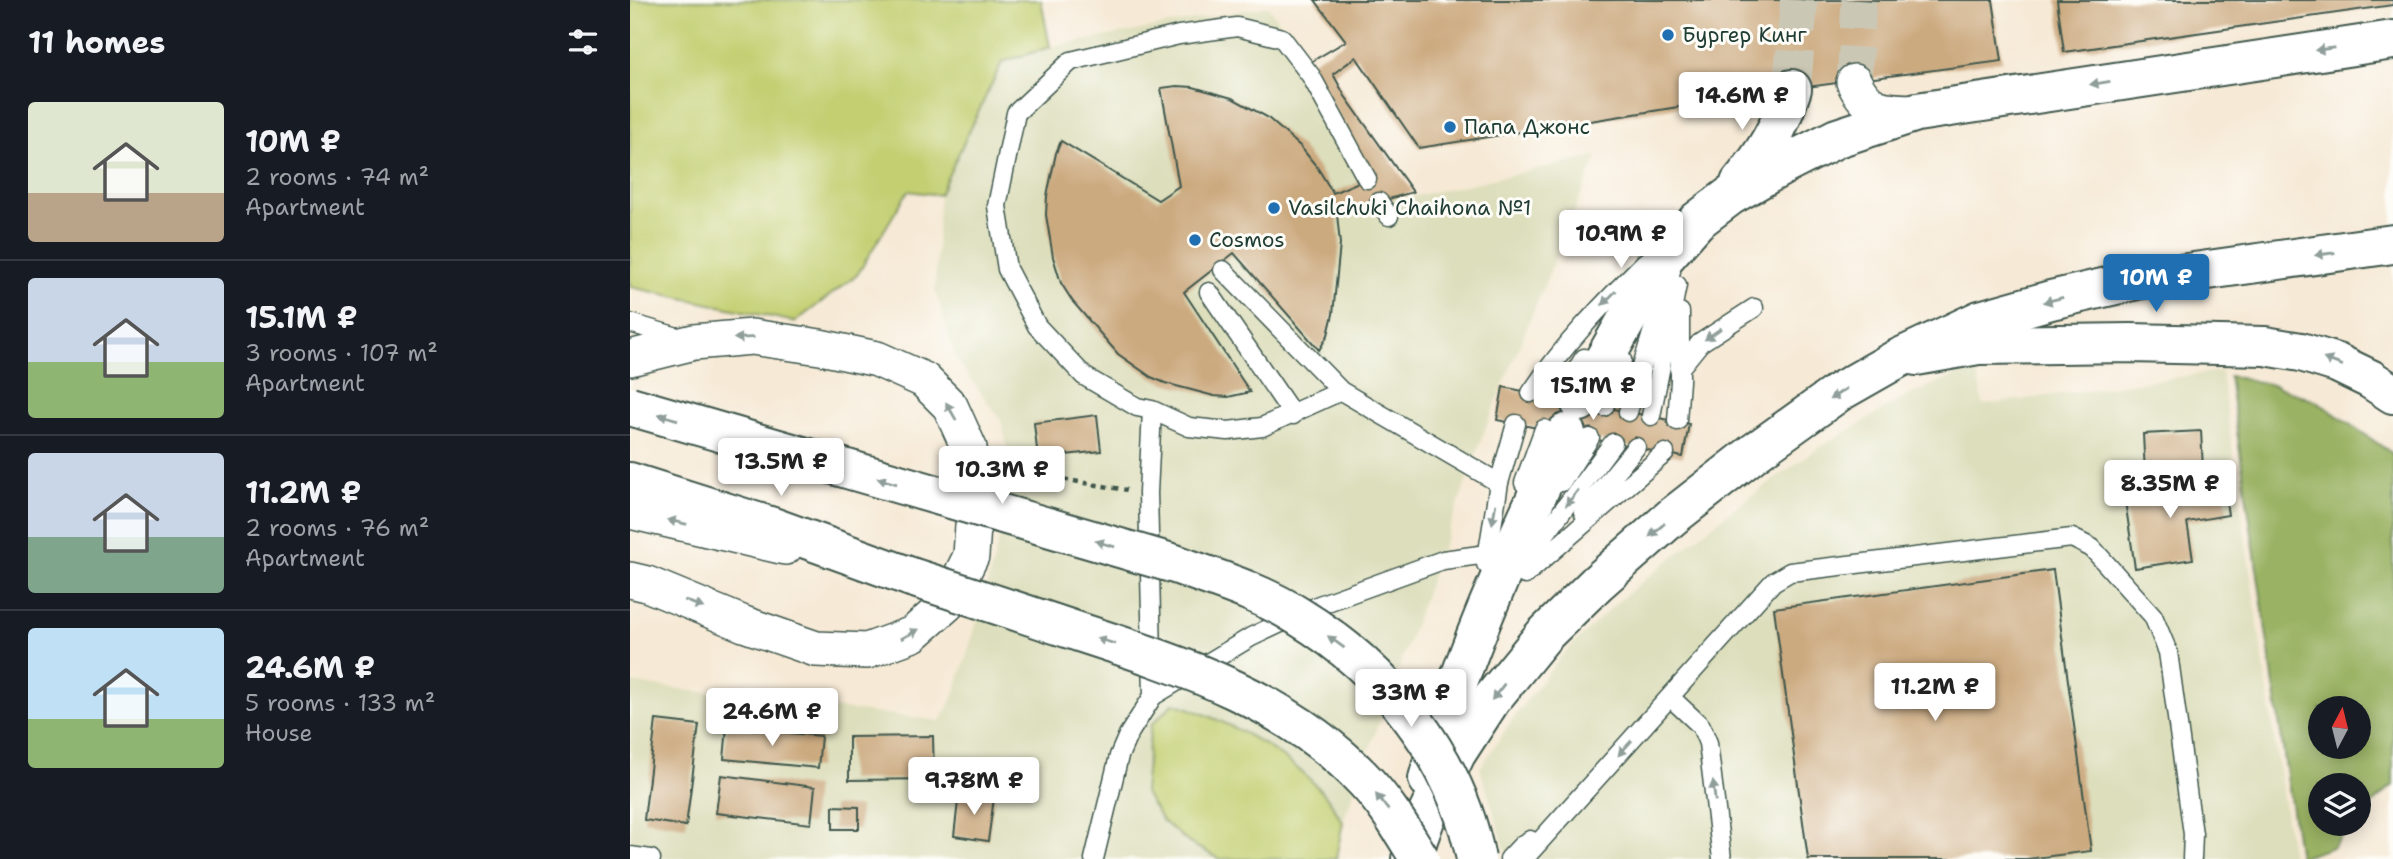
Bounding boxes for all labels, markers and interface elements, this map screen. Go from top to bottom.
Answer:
place label: Бургер Кинг [1682,21,1807,49]
text: 11 homes [28,22,165,63]
icon: filters [564,23,602,61]
marker: Бургер Кинг [1660,27,1676,43]
one-way arrow [2314,44,2336,55]
pin: 14.6M ₽ [1677,72,1807,132]
one-way arrow [2089,78,2111,89]
text: 14.6M ₽ [1695,80,1789,110]
place label: Папа Джонс [1464,113,1590,141]
marker: Папа Джонс [1442,119,1458,135]
text: 10M ₽ [245,121,341,162]
icon: home [84,130,168,214]
text: 2 rooms · 74 m² [245,162,429,192]
text: Apartment [245,192,365,222]
place label: Vasilchuki Chaihona №1 [1288,194,1532,222]
marker: Vasilchuki Chaihona №1 [1266,200,1282,216]
pin: 10.9M ₽ [1556,210,1686,270]
text: 10.9M ₽ [1575,218,1667,248]
place label: Cosmos [1209,226,1285,254]
marker: Cosmos [1187,232,1203,248]
one-way arrow [2314,249,2336,260]
pin: 10M ₽ [2107,254,2205,314]
text: 10M ₽ [2119,262,2193,292]
one-way arrow [1600,290,1617,307]
one-way arrow [2042,295,2064,306]
text: 15.1M ₽ [245,297,358,338]
icon: home [84,306,168,390]
one-way arrow [1704,327,1722,341]
one-way arrow [733,333,755,344]
text: 3 rooms · 107 m² [245,338,438,368]
one-way arrow [2322,356,2343,367]
pin: 15.1M ₽ [1528,362,1658,422]
text: Apartment [245,368,365,398]
text: 15.1M ₽ [1550,370,1636,400]
one-way arrow [1829,387,1848,400]
one-way arrow [945,401,957,420]
one-way arrow [658,412,679,422]
pin: 13.5M ₽ [716,438,846,498]
text: 13.5M ₽ [734,446,828,476]
pin: 10.3M ₽ [937,447,1067,506]
text: 10.3M ₽ [955,454,1049,484]
pin: 8.35M ₽ [2105,461,2235,520]
text: 8.35M ₽ [2120,468,2220,498]
text: 11.2M ₽ [245,472,362,513]
one-way arrow [876,475,897,485]
icon: home [84,481,168,565]
one-way arrow [1565,488,1580,506]
one-way arrow [1488,503,1499,525]
text: 2 rooms · 76 m² [245,513,429,543]
one-way arrow [666,516,688,527]
one-way arrow [1648,522,1665,537]
one-way arrow [1095,538,1116,548]
text: Apartment [245,543,365,573]
one-way arrow [684,598,705,609]
one-way arrow [900,628,920,640]
one-way arrow [1095,635,1116,645]
one-way arrow [1327,635,1345,649]
text: 24.6M ₽ [245,647,375,688]
icon: home [84,656,168,740]
pin: 11.2M ₽ [1870,664,2000,723]
pin: 33M ₽ [1362,670,1460,729]
text: 11.2M ₽ [1890,671,1980,701]
text: 33M ₽ [1371,677,1451,707]
one-way arrow [1490,683,1505,701]
text: 5 rooms · 133 m² [245,688,435,718]
pin: 24.6M ₽ [707,688,837,748]
text: 24.6M ₽ [722,696,822,726]
north arrow [2308,696,2371,760]
map controls [2308,696,2371,836]
text: House [245,718,313,748]
one-way arrow [1617,739,1633,756]
pin: 9.78M ₽ [909,758,1039,817]
text: 9.78M ₽ [924,765,1024,795]
button: layers [2308,773,2371,836]
one-way arrow [1708,780,1719,802]
one-way arrow [1375,794,1390,812]

